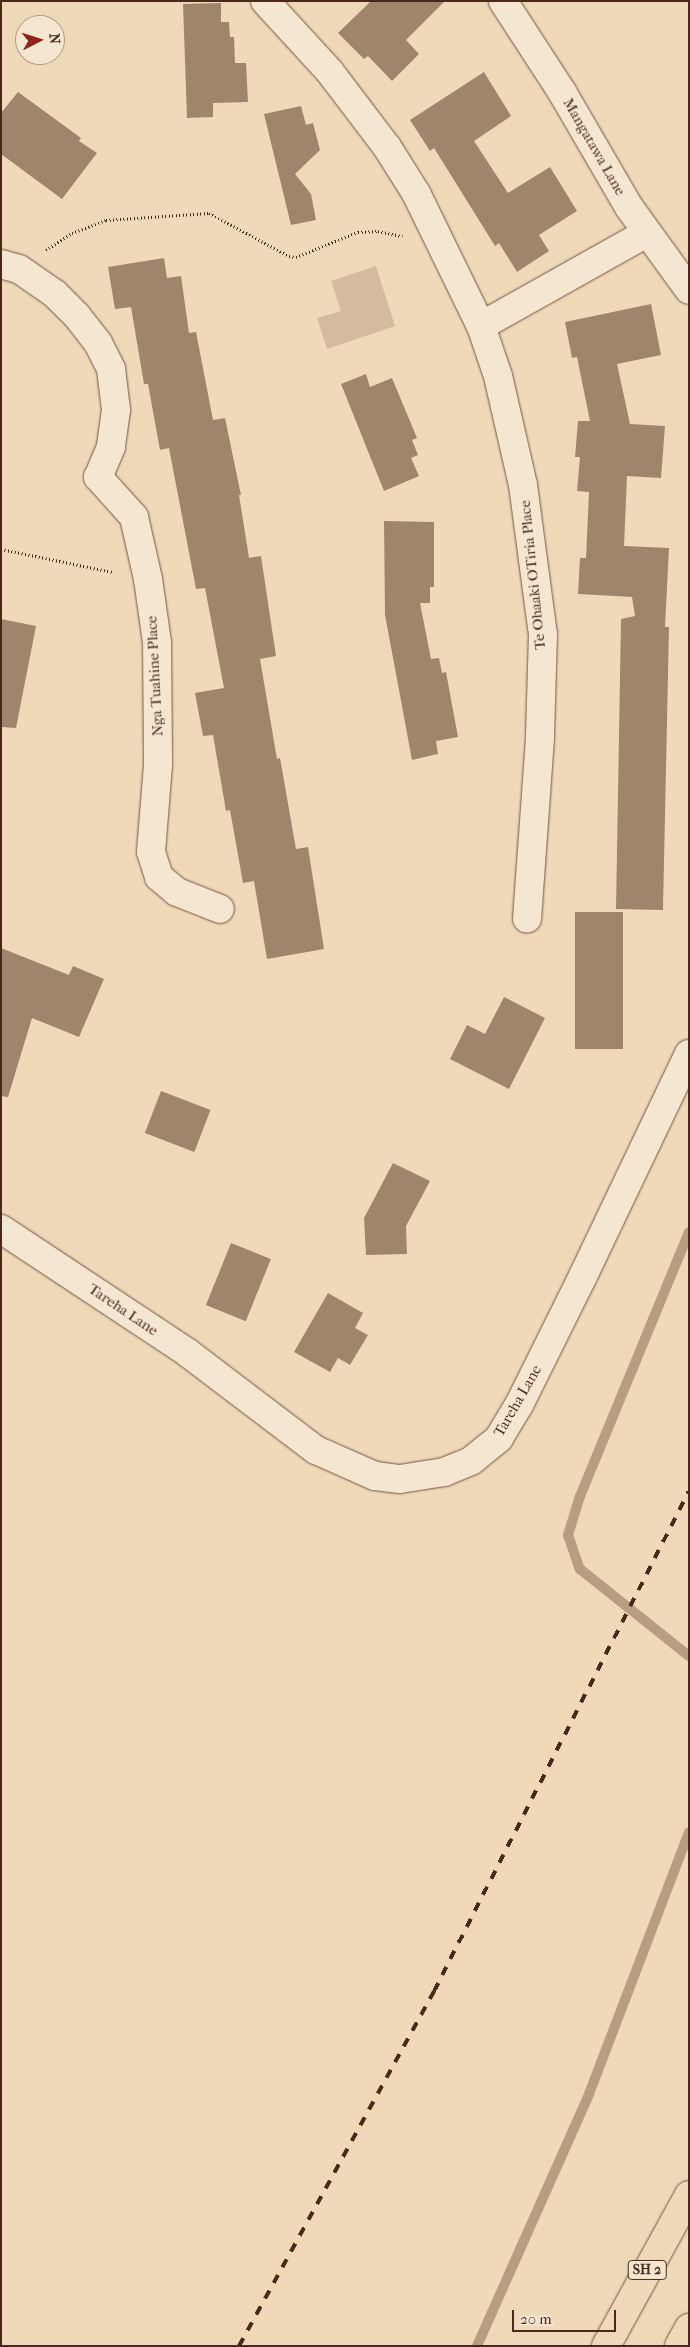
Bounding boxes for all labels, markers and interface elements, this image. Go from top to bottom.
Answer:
north arrow [15,15,65,65]
text: N [46,33,63,45]
street label: Mangatawa Lane [559,95,629,199]
street label: Te Ohaaki OTiria Place [516,499,550,651]
street label: Nga Tuahine Place [143,615,167,737]
street label: Tareha Lane [85,1280,161,1340]
street label: Tareha Lane [490,1362,546,1440]
road number: SH 2 [627,2258,667,2282]
scale bar [515,2300,619,2332]
text: 20 m [520,2310,552,2328]

